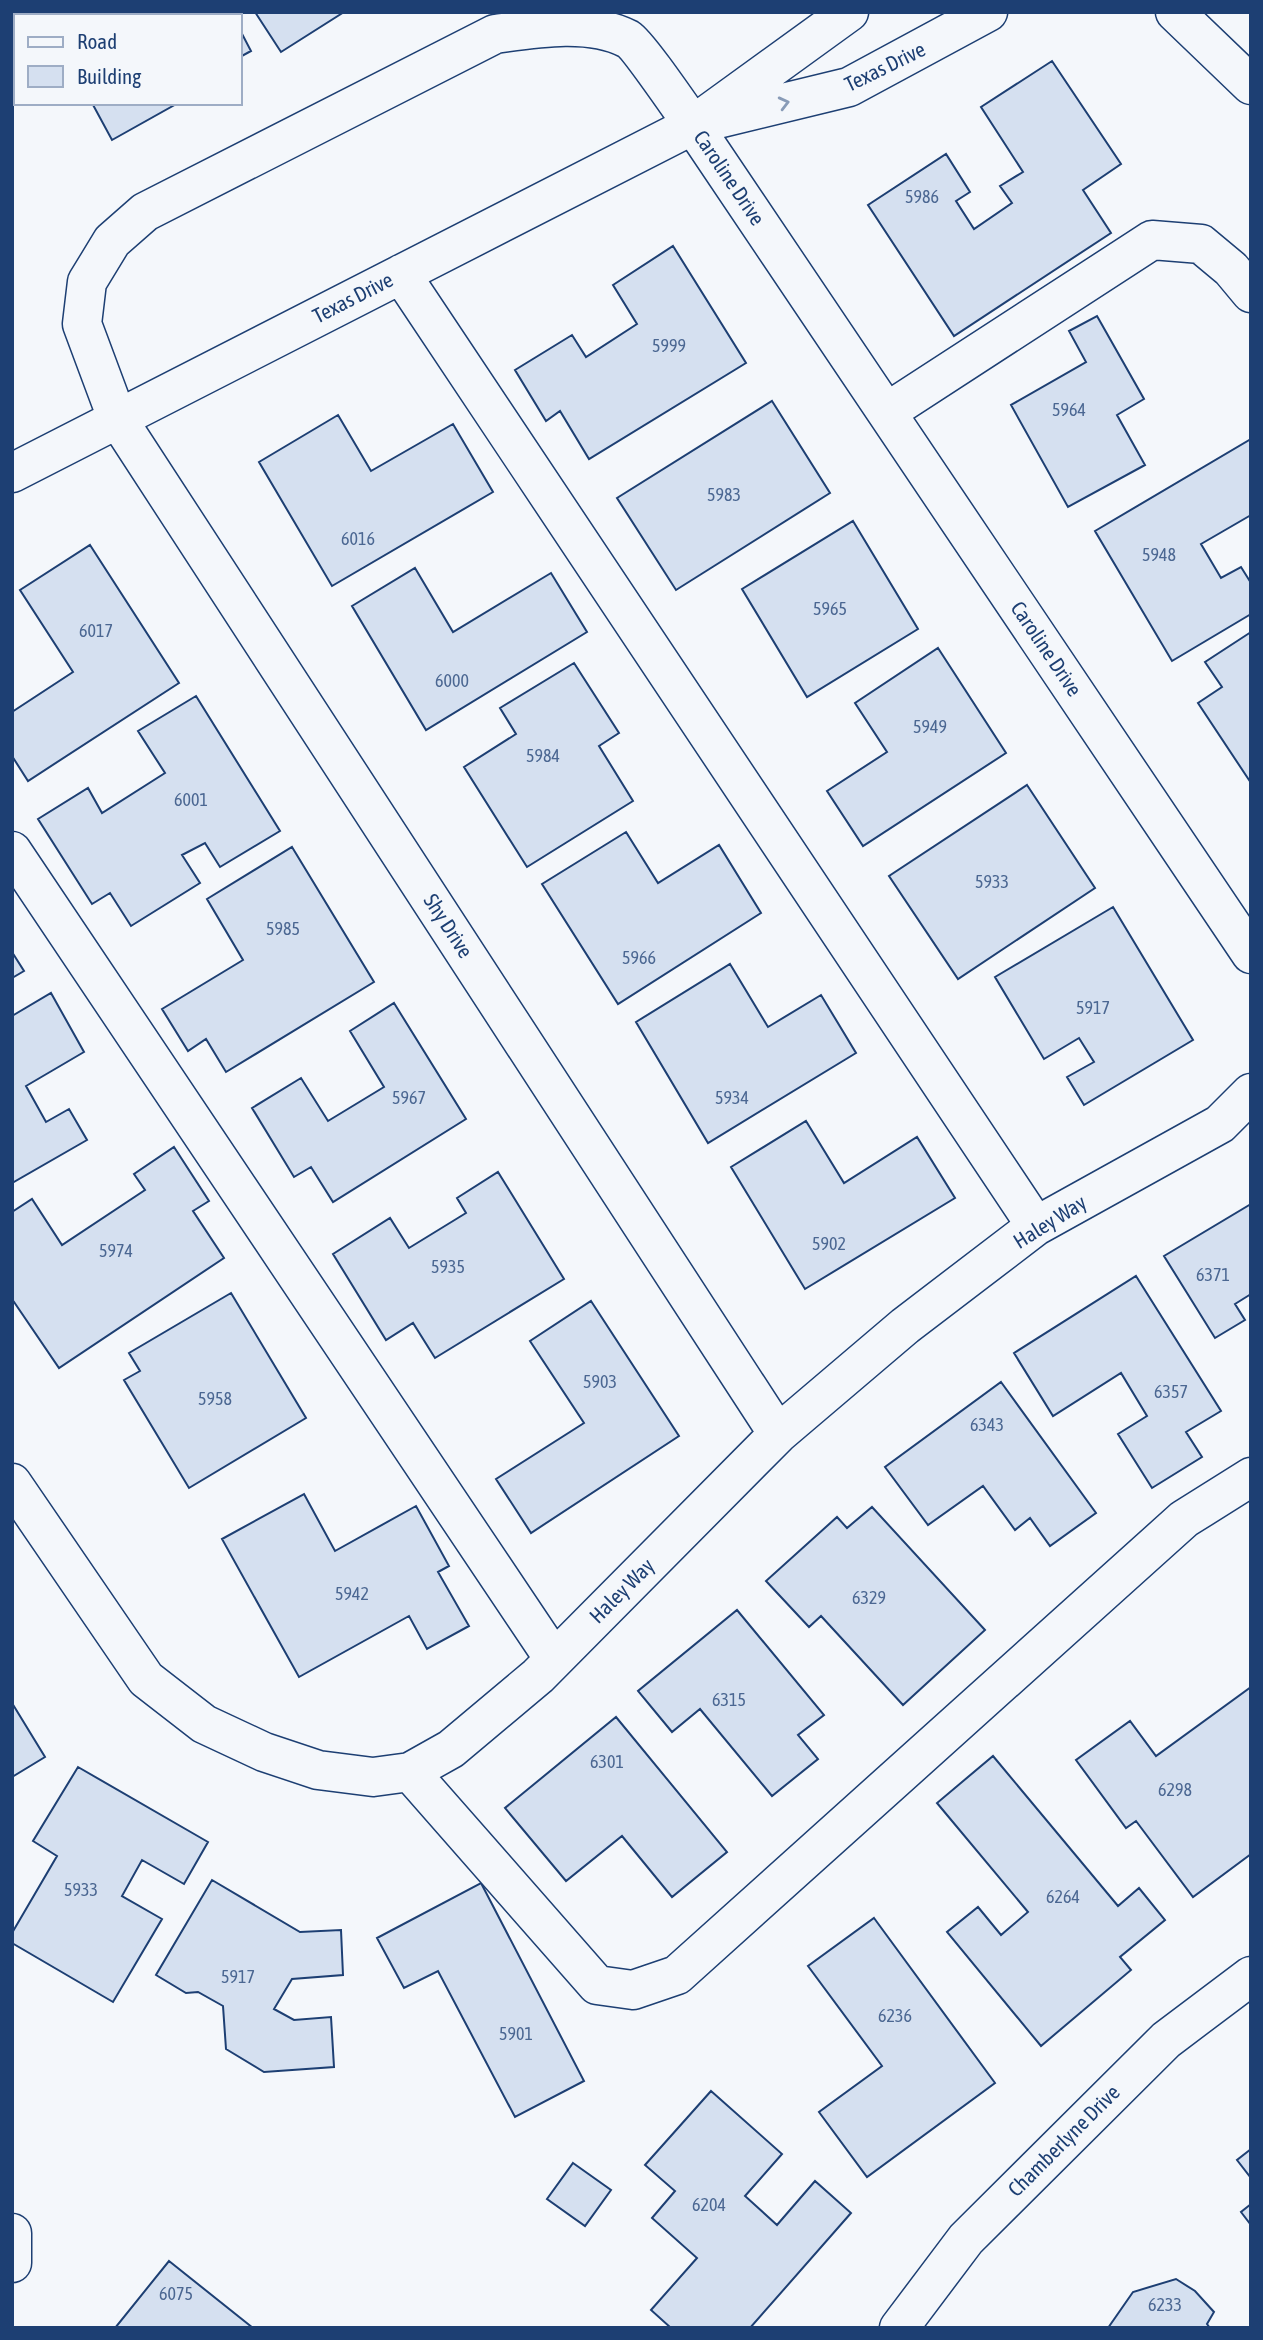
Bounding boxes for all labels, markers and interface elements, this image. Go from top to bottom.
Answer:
legend [14,14,242,105]
text: Road [77,29,117,53]
street label: Texas Drive [840,36,929,96]
text: Building [77,64,141,88]
one-way arrow [777,97,789,111]
street label: Caroline Drive [689,126,770,229]
house number: 5986 [905,186,939,207]
street label: Texas Drive [309,267,397,327]
house number: 5999 [652,335,686,356]
house number: 5964 [1052,399,1086,420]
house number: 5983 [707,484,741,505]
house number: 6016 [341,528,375,549]
house number: 5948 [1142,544,1176,565]
street label: Caroline Drive [1006,597,1087,700]
house number: 5965 [813,598,847,619]
house number: 6017 [79,620,113,641]
house number: 6000 [435,670,469,691]
house number: 5949 [913,716,947,737]
house number: 5984 [526,745,560,766]
house number: 6001 [174,789,208,810]
house number: 5933 [975,871,1009,892]
street label: Shy Drive [419,889,478,962]
house number: 5985 [266,918,300,939]
house number: 5966 [622,947,656,968]
house number: 5917 [1076,997,1110,1018]
house number: 5967 [392,1087,426,1108]
house number: 5934 [715,1087,749,1108]
street label: Haley Way [1009,1189,1091,1253]
house number: 5902 [812,1233,846,1254]
house number: 5974 [99,1240,133,1261]
house number: 5935 [431,1256,465,1277]
house number: 6371 [1196,1264,1230,1285]
house number: 5903 [583,1371,617,1392]
house number: 6357 [1154,1381,1188,1402]
house number: 5958 [198,1388,232,1409]
house number: 6343 [970,1414,1004,1435]
street label: Haley Way [584,1553,659,1627]
house number: 5942 [335,1583,369,1604]
house number: 6329 [852,1587,886,1608]
house number: 6315 [712,1689,746,1710]
house number: 6301 [590,1751,624,1772]
house number: 6298 [1158,1779,1192,1800]
house number: 5933 [64,1879,98,1900]
house number: 6264 [1046,1886,1080,1907]
house number: 5917 [221,1966,255,1987]
house number: 6236 [878,2005,912,2026]
house number: 5901 [499,2023,533,2044]
street label: Chamberlyne Drive [1003,2080,1124,2201]
house number: 6204 [692,2194,726,2215]
house number: 6075 [159,2283,193,2304]
house number: 6233 [1148,2294,1182,2315]

